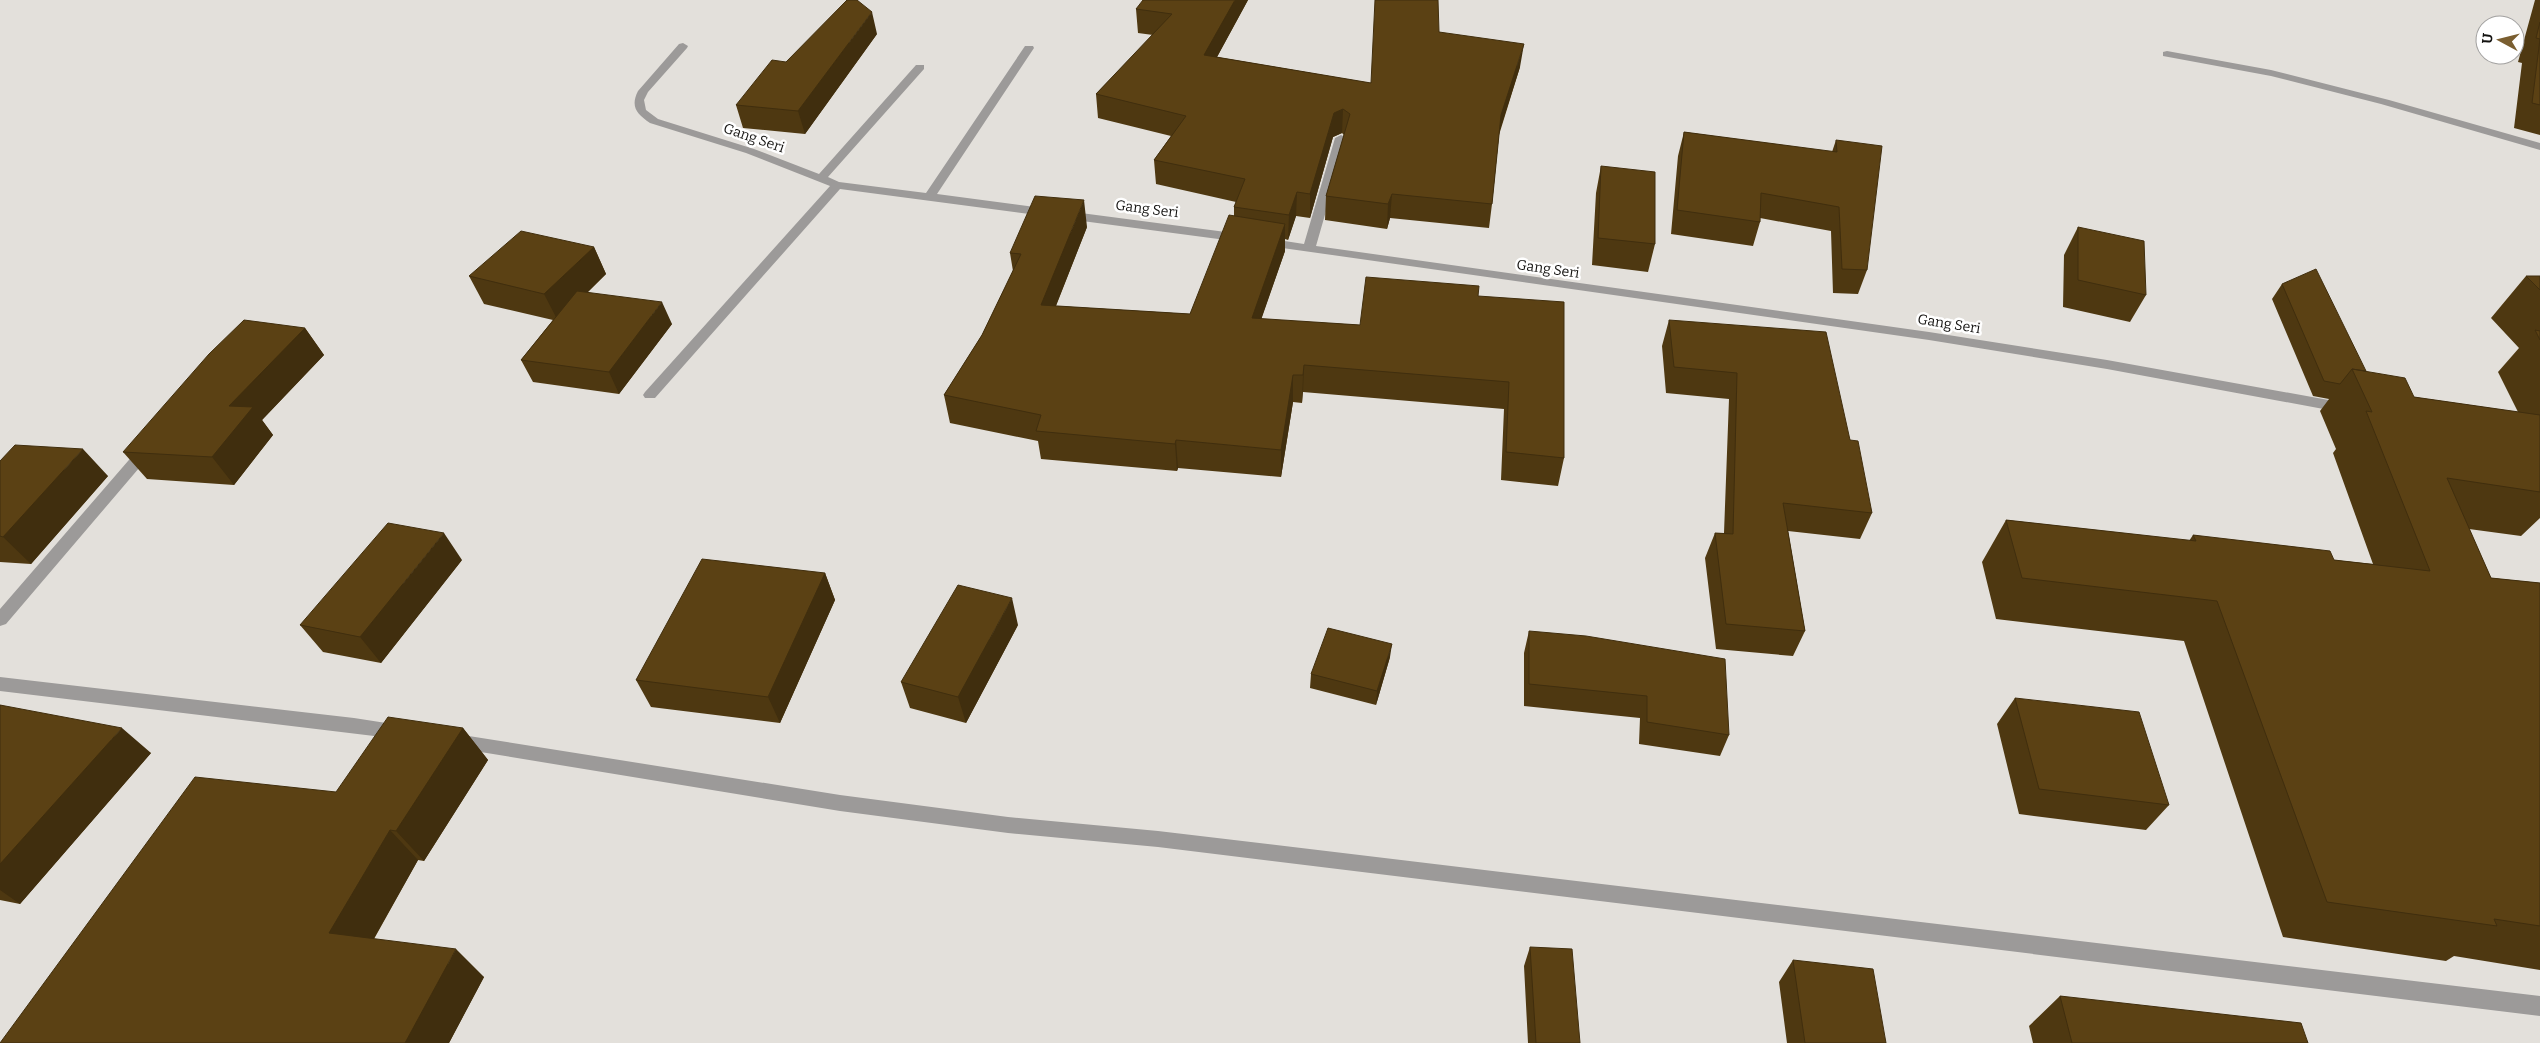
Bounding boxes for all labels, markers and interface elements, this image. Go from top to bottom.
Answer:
north arrow [2475,15,2525,65]
text: U [2479,32,2497,45]
street label: Gang Seri [721,120,787,156]
street label: Gang Seri [1115,197,1179,221]
street label: Gang Seri [1515,256,1581,282]
street label: Gang Seri [1916,311,1982,337]

